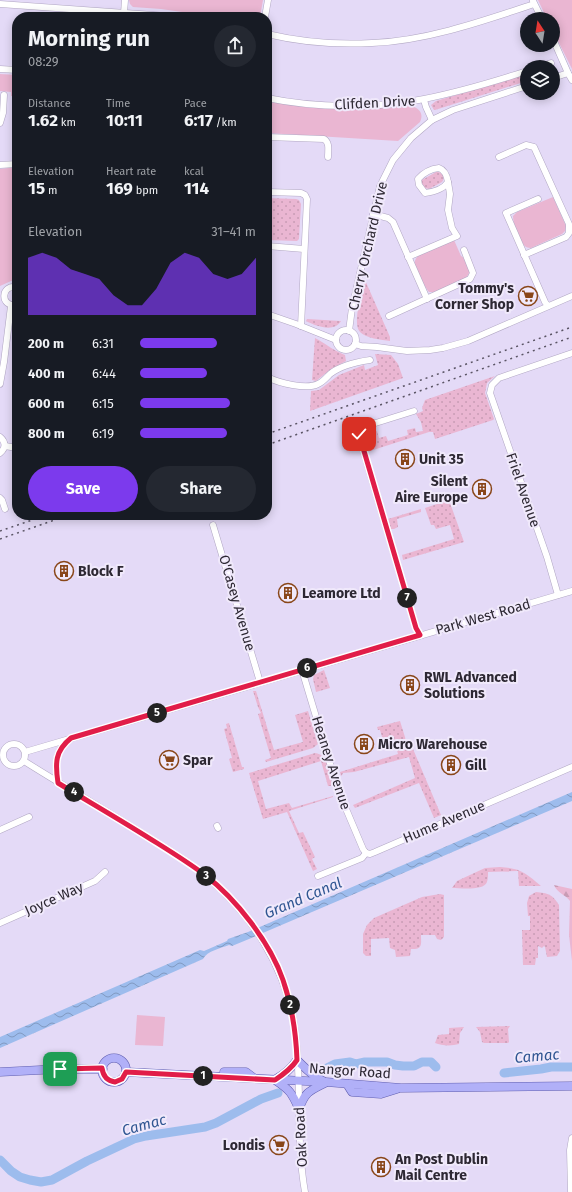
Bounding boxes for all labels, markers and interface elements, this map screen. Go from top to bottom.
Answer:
north arrow [520,12,560,52]
map controls [520,12,560,100]
text: Morning run [28,25,150,52]
button: share [214,25,256,67]
text: 08:29 [28,54,59,69]
button: layers [520,60,560,100]
street label: Clifden Drive [334,92,416,114]
text: Distance [28,97,71,110]
text: Time [106,97,130,110]
text: Pace [184,97,207,110]
text: 1.62 [28,110,58,131]
text: 10:11 [106,110,143,131]
text: 6:17 [184,110,213,131]
text: km [58,116,76,129]
text: /km [213,116,237,129]
text: Elevation [28,165,74,178]
text: Heart rate [106,165,156,178]
text: kcal [184,165,204,178]
text: 15 [28,178,45,199]
text: 169 [106,178,133,199]
text: 114 [184,178,209,199]
street label: Cherry Orchard Drive [345,180,391,312]
text: m [45,184,57,197]
text: bpm [133,184,158,197]
text: Elevation [28,224,82,239]
text: 31–41 m [211,224,256,239]
place label: Tommy's Corner Shop [435,280,514,313]
supermarket icon: Tommy's Corner Shop [517,285,539,307]
text: 200 m [28,336,64,351]
text: 6:31 [92,336,114,351]
text: 400 m [28,366,65,381]
text: 6:44 [92,366,116,381]
text: 600 m [28,396,65,411]
text: 6:15 [92,396,114,411]
pin [342,417,376,451]
icon: check [348,423,370,445]
text: 800 m [28,426,65,441]
text: 6:19 [92,426,114,441]
building icon: Unit 35 [394,448,416,470]
place label: Unit 35 [419,451,464,468]
street label: Friel Avenue [502,451,544,529]
button: Save [28,466,138,512]
button: Share [146,466,256,512]
place label: Silent Aire Europe [394,473,469,506]
building icon: Silent Aire Europe [471,478,493,500]
street label: O'Casey Avenue [215,553,259,653]
building icon: Block F [53,560,75,582]
place label: Block F [78,563,124,580]
building icon: Leamore Ltd [277,582,299,604]
place label: Leamore Ltd [302,585,381,602]
pin: 7 [397,588,417,608]
text: 7 [404,591,410,604]
street label: Park West Road [434,595,532,639]
pin: 6 [297,658,317,678]
text: 6 [304,661,310,674]
place label: RWL Advanced Solutions [424,669,517,702]
building icon: RWL Advanced Solutions [399,674,421,696]
pin: 5 [147,703,167,723]
text: 5 [154,706,160,719]
street label: Heaney Avenue [308,714,354,812]
building icon: Micro Warehouse [353,733,375,755]
place label: Micro Warehouse [378,736,487,753]
supermarket icon: Spar [158,749,180,771]
place label: Spar [183,752,213,769]
building icon: Gill [440,754,462,776]
place label: Gill [465,757,487,774]
pin: 4 [64,782,84,802]
text: 4 [71,785,77,798]
street label: Hume Avenue [400,797,488,847]
pin: 3 [196,866,216,886]
text: 3 [203,869,209,882]
water label: Grand Canal [261,874,345,922]
street label: Joyce Way [22,878,86,919]
pin: 2 [280,995,300,1015]
text: 2 [287,998,293,1011]
water label: Camac [514,1045,561,1067]
pin [43,1052,77,1086]
icon: arrive [49,1058,71,1080]
street label: Nangor Road [308,1060,392,1082]
pin: 1 [193,1066,213,1086]
text: 1 [200,1069,206,1082]
street label: Oak Road [291,1106,311,1168]
water label: Camac [120,1110,169,1140]
supermarket icon: Londis [268,1134,290,1156]
place label: Londis [223,1137,265,1154]
place label: An Post Dublin Mail Centre [394,1151,488,1184]
building icon: An Post Dublin Mail Centre [370,1156,392,1178]

